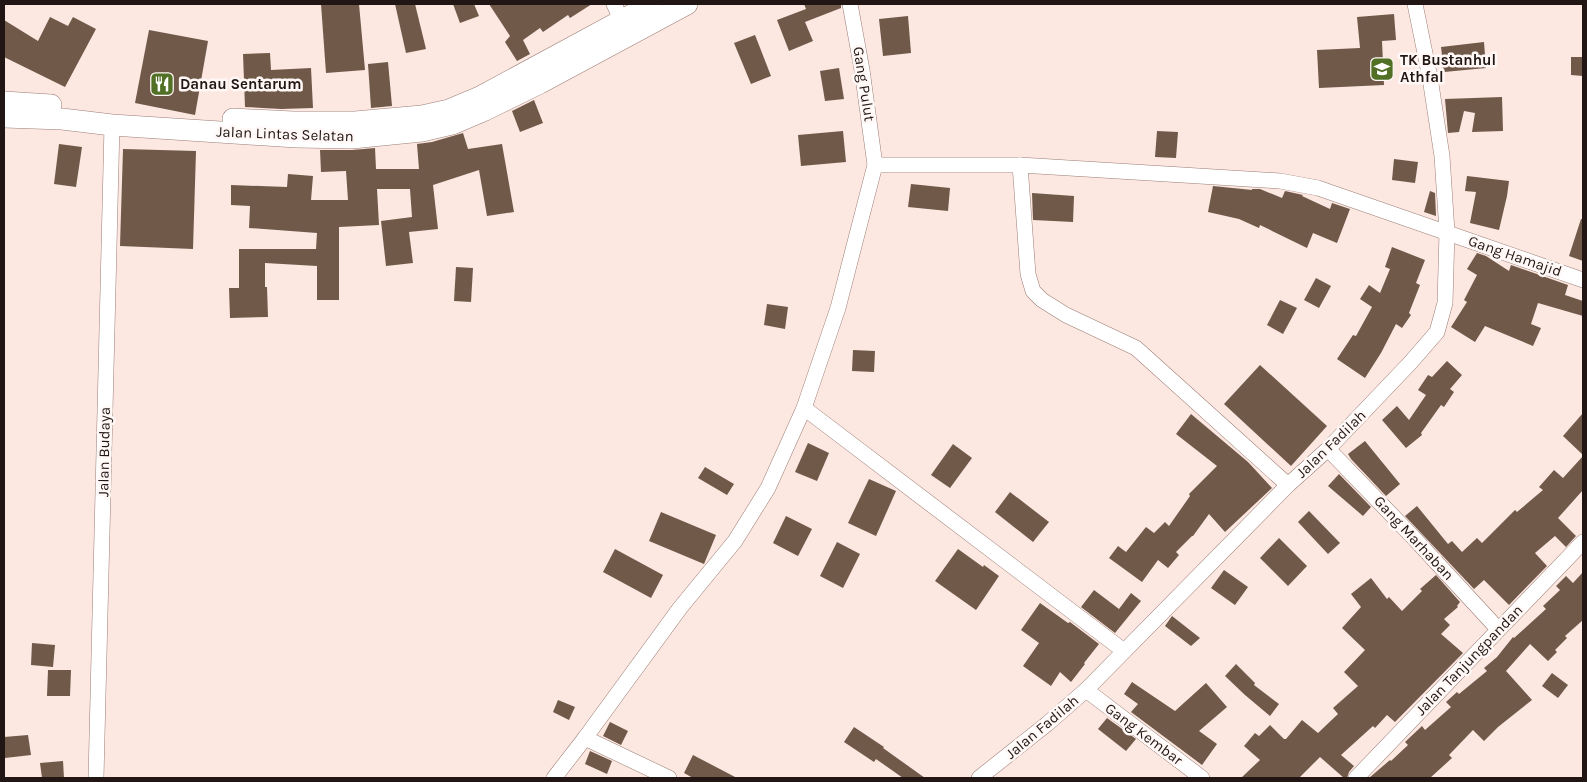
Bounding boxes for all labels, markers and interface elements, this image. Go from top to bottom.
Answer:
street label: Gang Pulut [849,45,879,123]
place label: TK Bustanhul Athfal [1400,51,1496,86]
school or university icon: TK Bustanhul Athfal [1369,56,1395,82]
restaurant icon: Danau Sentarum [149,71,175,97]
place label: Danau Sentarum [180,75,301,93]
street label: Jalan Lintas Selatan [216,123,354,145]
street label: Gang Hamajid [1466,232,1564,280]
street label: Jalan Fadilah [1292,406,1370,482]
street label: Jalan Budaya [94,407,114,497]
street label: Gang Marhaban [1370,492,1458,584]
street label: Jalan Tanjungpandan [1412,601,1526,719]
street label: Jalan Fadilah [1002,691,1082,763]
street label: Gang Kembar [1102,699,1187,769]

